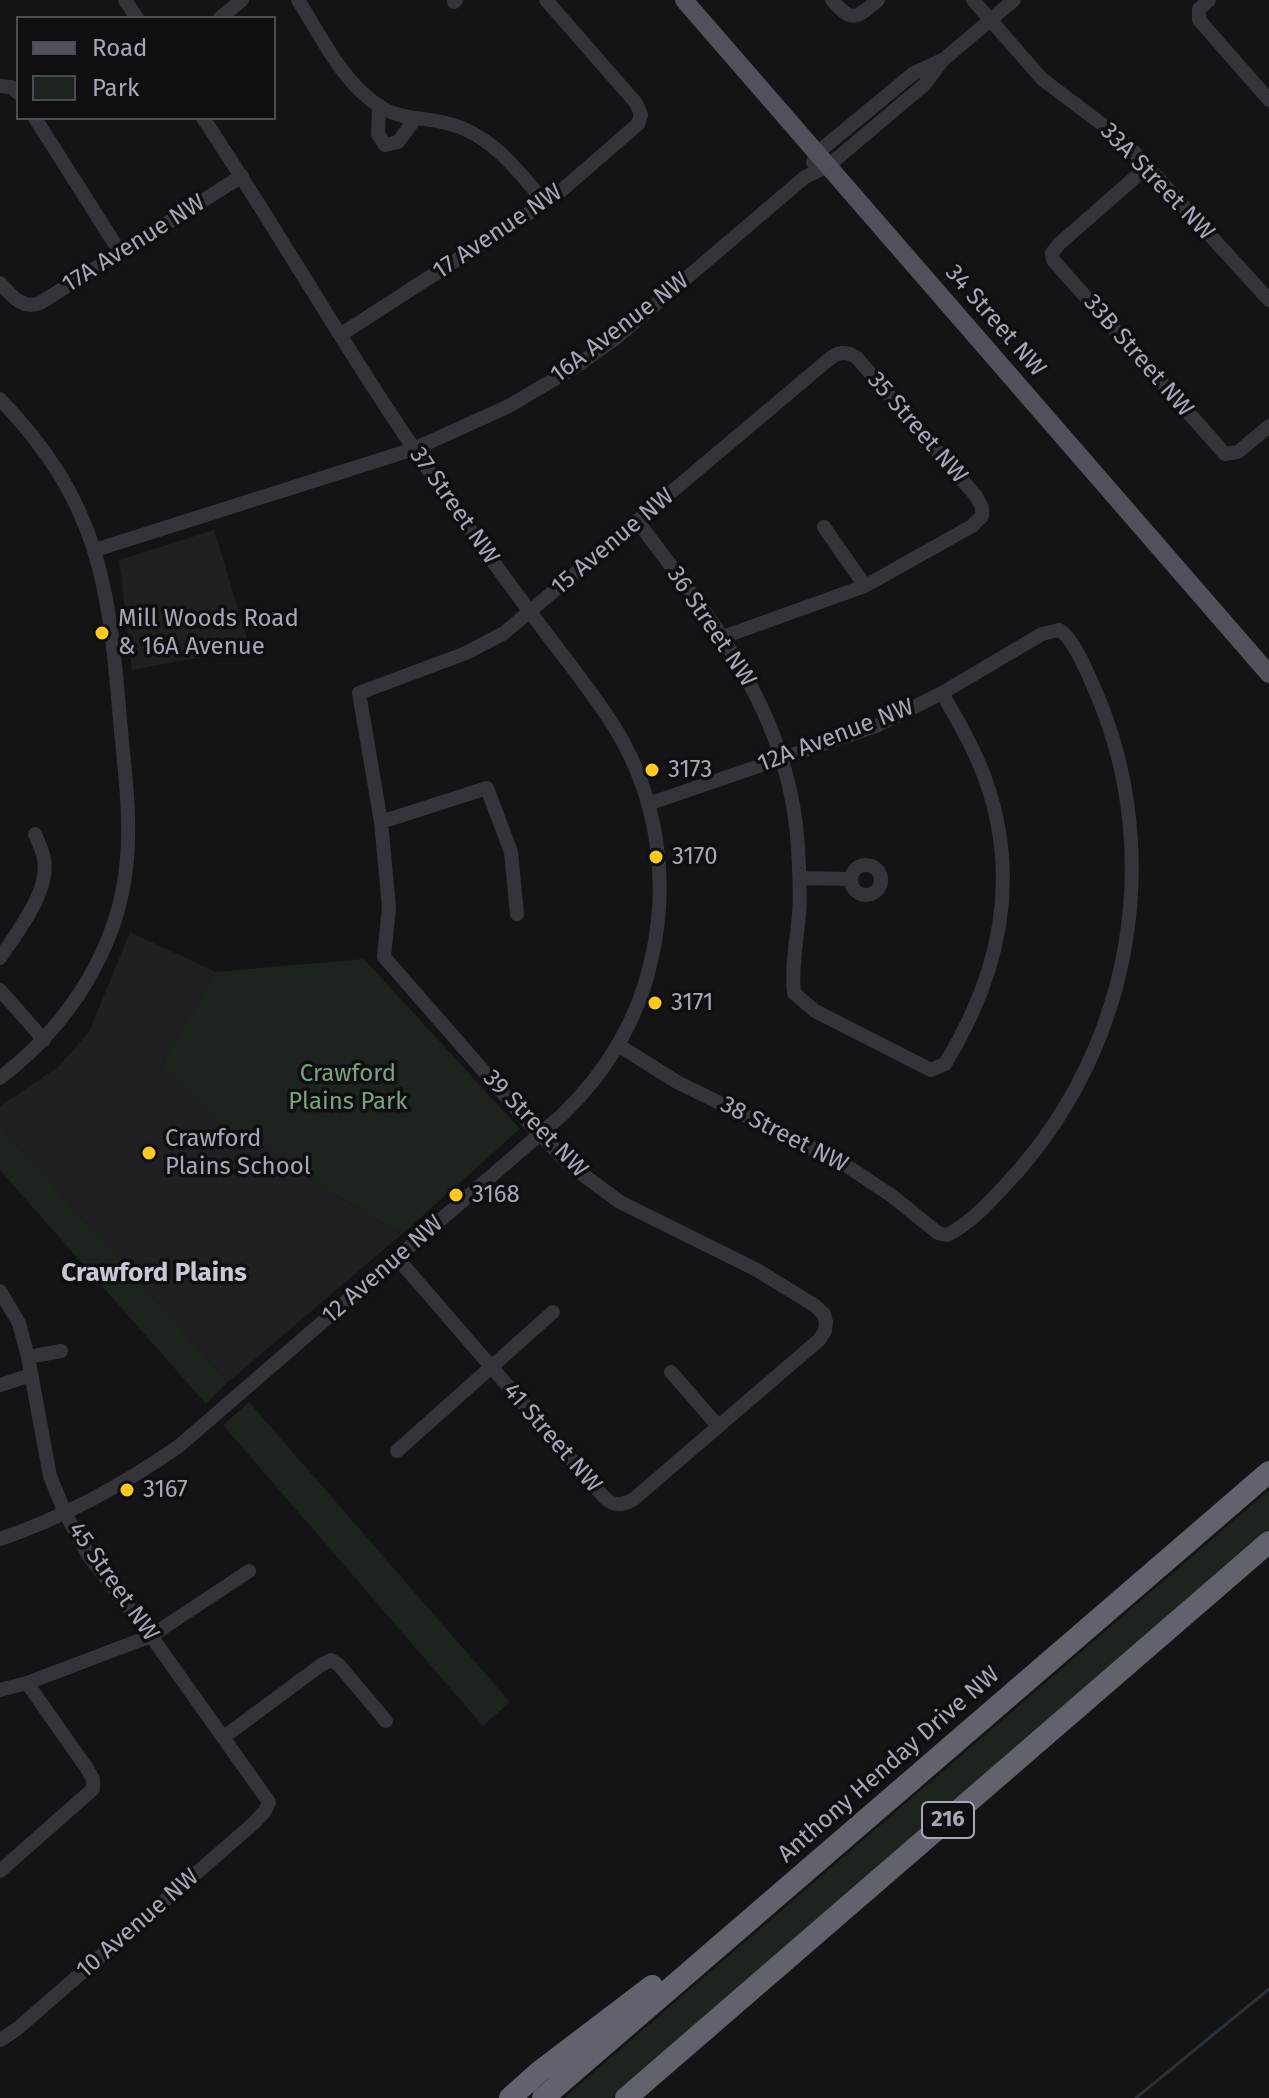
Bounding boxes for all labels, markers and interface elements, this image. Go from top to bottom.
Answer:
legend [16,16,276,120]
text: Road [92,34,147,62]
text: Park [92,74,139,102]
street label: 33A Street NW [1094,117,1220,247]
street label: 17 Avenue NW [428,178,568,286]
street label: 17A Avenue NW [57,189,211,299]
street label: 34 Street NW [939,259,1051,383]
street label: 16A Avenue NW [545,267,695,389]
street label: 33B Street NW [1077,289,1199,423]
street label: 35 Street NW [861,366,973,490]
street label: 37 Street NW [403,442,505,570]
street label: 15 Avenue NW [546,482,680,602]
street label: 36 Street NW [660,561,762,693]
place label: Mill Woods Road & 16A Avenue [118,605,299,661]
marker: Mill Woods Road & 16A Avenue [93,624,111,642]
street label: 12A Avenue NW [754,693,918,779]
place label: 3173 [668,756,712,784]
marker: 3173 [643,761,661,779]
place label: 3170 [672,843,718,871]
marker: 3170 [647,848,665,866]
place label: 3171 [671,989,713,1017]
marker: 3171 [646,994,664,1012]
park label: Crawford Plains Park [288,1060,408,1116]
street label: 39 Street NW [477,1064,593,1184]
street label: 38 Street NW [715,1091,853,1179]
place label: Crawford Plains School [165,1125,311,1181]
marker: Crawford Plains School [140,1144,158,1162]
place label: 3168 [472,1181,520,1209]
marker: 3168 [447,1186,465,1204]
street label: 12 Avenue NW [317,1210,449,1330]
district label: Crawford Plains [61,1258,247,1290]
street label: 41 Street NW [497,1377,607,1499]
place label: 3167 [143,1476,188,1504]
marker: 3167 [118,1481,136,1499]
street label: 45 Street NW [61,1517,165,1647]
street label: Anthony Henday Drive NW [772,1661,1006,1869]
road number: 216 [922,1802,974,1838]
street label: 10 Avenue NW [71,1863,205,1985]

